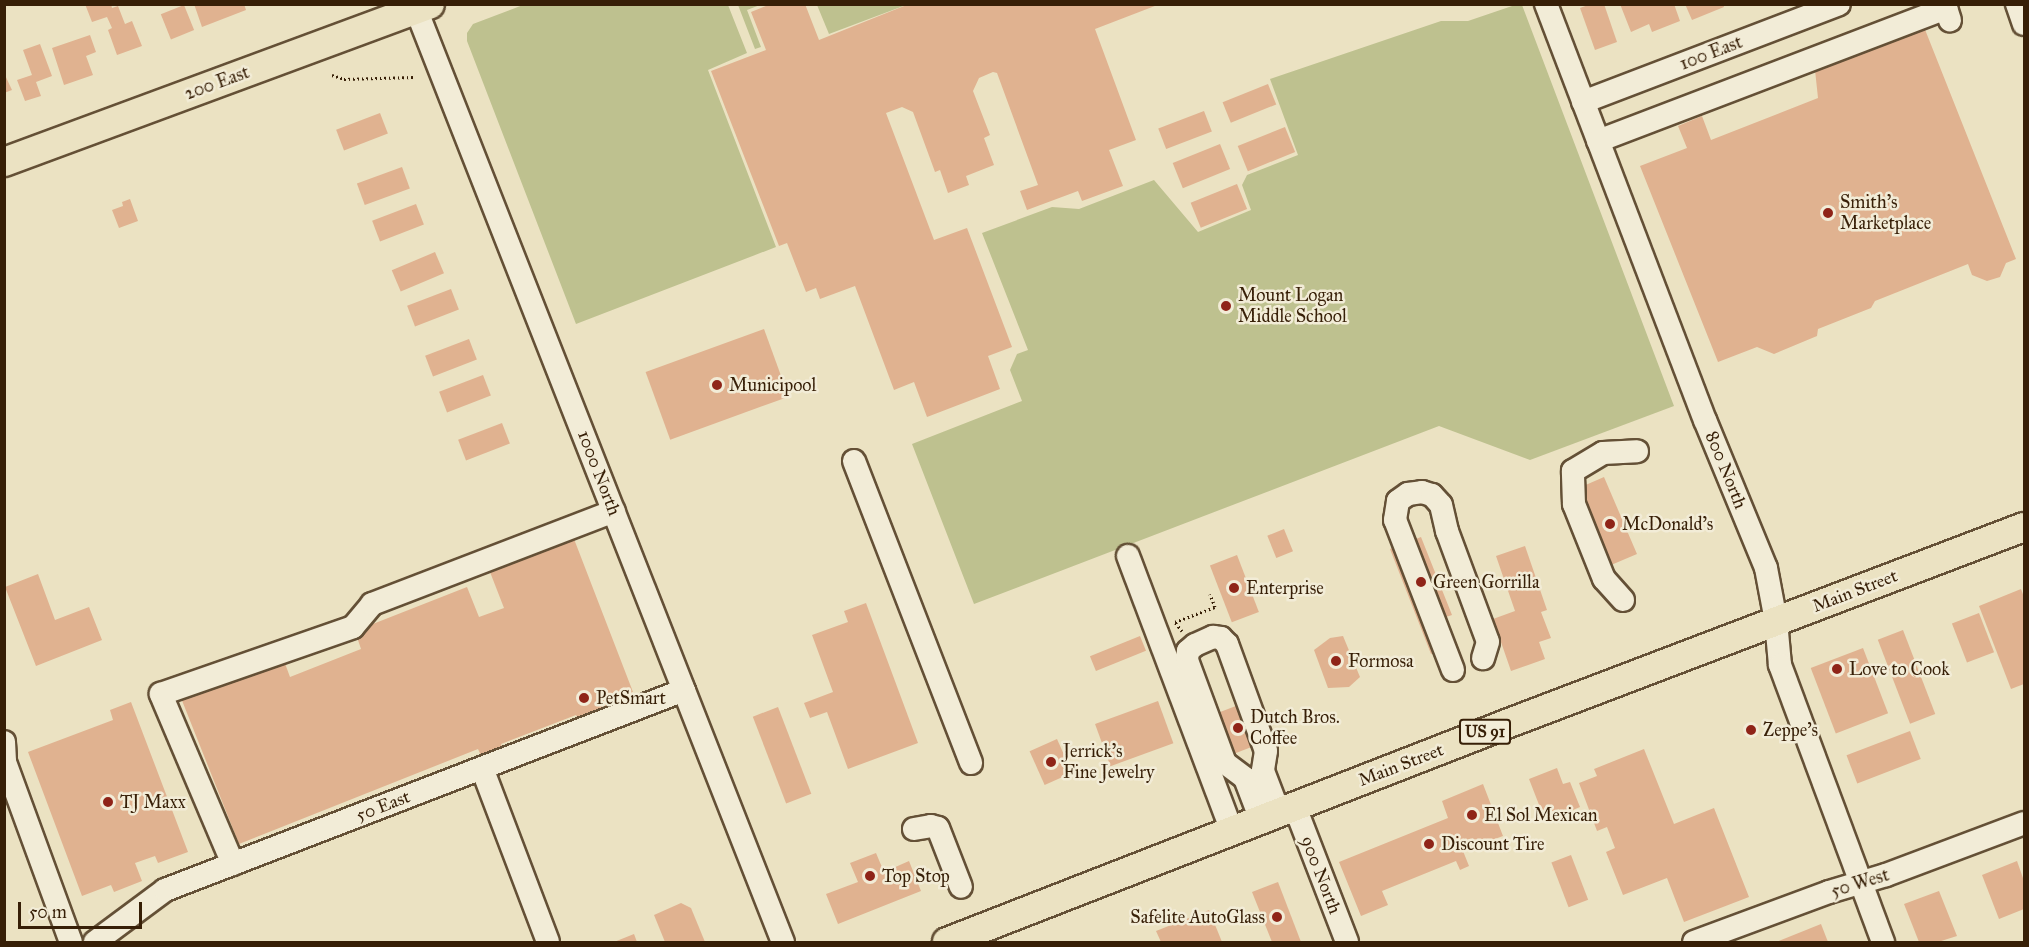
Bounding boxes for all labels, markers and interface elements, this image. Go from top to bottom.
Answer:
street label: 100 East [1677,31,1745,75]
street label: 200 East [182,61,252,105]
place label: Smith's Marketplace [1840,192,1931,234]
marker: Smith's Marketplace [1821,206,1835,220]
place label: Mount Logan Middle School [1238,285,1347,328]
marker: Mount Logan Middle School [1219,299,1233,313]
place label: Municipool [729,374,816,396]
marker: Municipool [710,378,724,392]
street label: 1000 North [573,427,625,519]
street label: 800 North [1701,428,1751,512]
place label: McDonald's [1622,513,1713,535]
marker: McDonald's [1603,517,1617,531]
street label: Main Street [1809,565,1901,617]
place label: Green Gorrilla [1433,571,1539,593]
marker: Green Gorrilla [1414,575,1428,589]
place label: Enterprise [1246,577,1324,599]
marker: Enterprise [1227,581,1241,595]
place label: Formosa [1348,650,1414,672]
marker: Formosa [1329,654,1343,668]
place label: Love to Cook [1849,658,1950,680]
marker: Love to Cook [1830,662,1844,676]
place label: PetSmart [596,687,666,709]
marker: PetSmart [577,691,591,705]
place label: Dutch Bros. Coffee [1250,707,1340,750]
road number: US 91 [1458,719,1512,745]
place label: Zeppe's [1763,719,1818,741]
marker: Dutch Bros. Coffee [1231,721,1245,735]
marker: Zeppe's [1744,723,1758,737]
street label: Main Street [1355,739,1447,791]
place label: Jerrick's Fine Jewelry [1063,741,1154,783]
marker: Jerrick's Fine Jewelry [1044,755,1058,769]
street label: 50 East [353,786,413,826]
place label: TJ Maxx [120,791,186,813]
marker: TJ Maxx [101,795,115,809]
place label: El Sol Mexican [1484,804,1598,826]
marker: El Sol Mexican [1465,808,1479,822]
street label: 900 North [1296,833,1346,917]
place label: Discount Tire [1441,833,1544,855]
marker: Discount Tire [1422,837,1436,851]
street label: 50 West [1828,864,1892,902]
place label: Top Stop [882,865,950,887]
marker: Top Stop [863,869,877,883]
scale bar [21,890,146,928]
text: 50 m [29,901,67,923]
place label: Safelite AutoGlass [1130,906,1265,928]
marker: Safelite AutoGlass [1270,910,1284,924]

